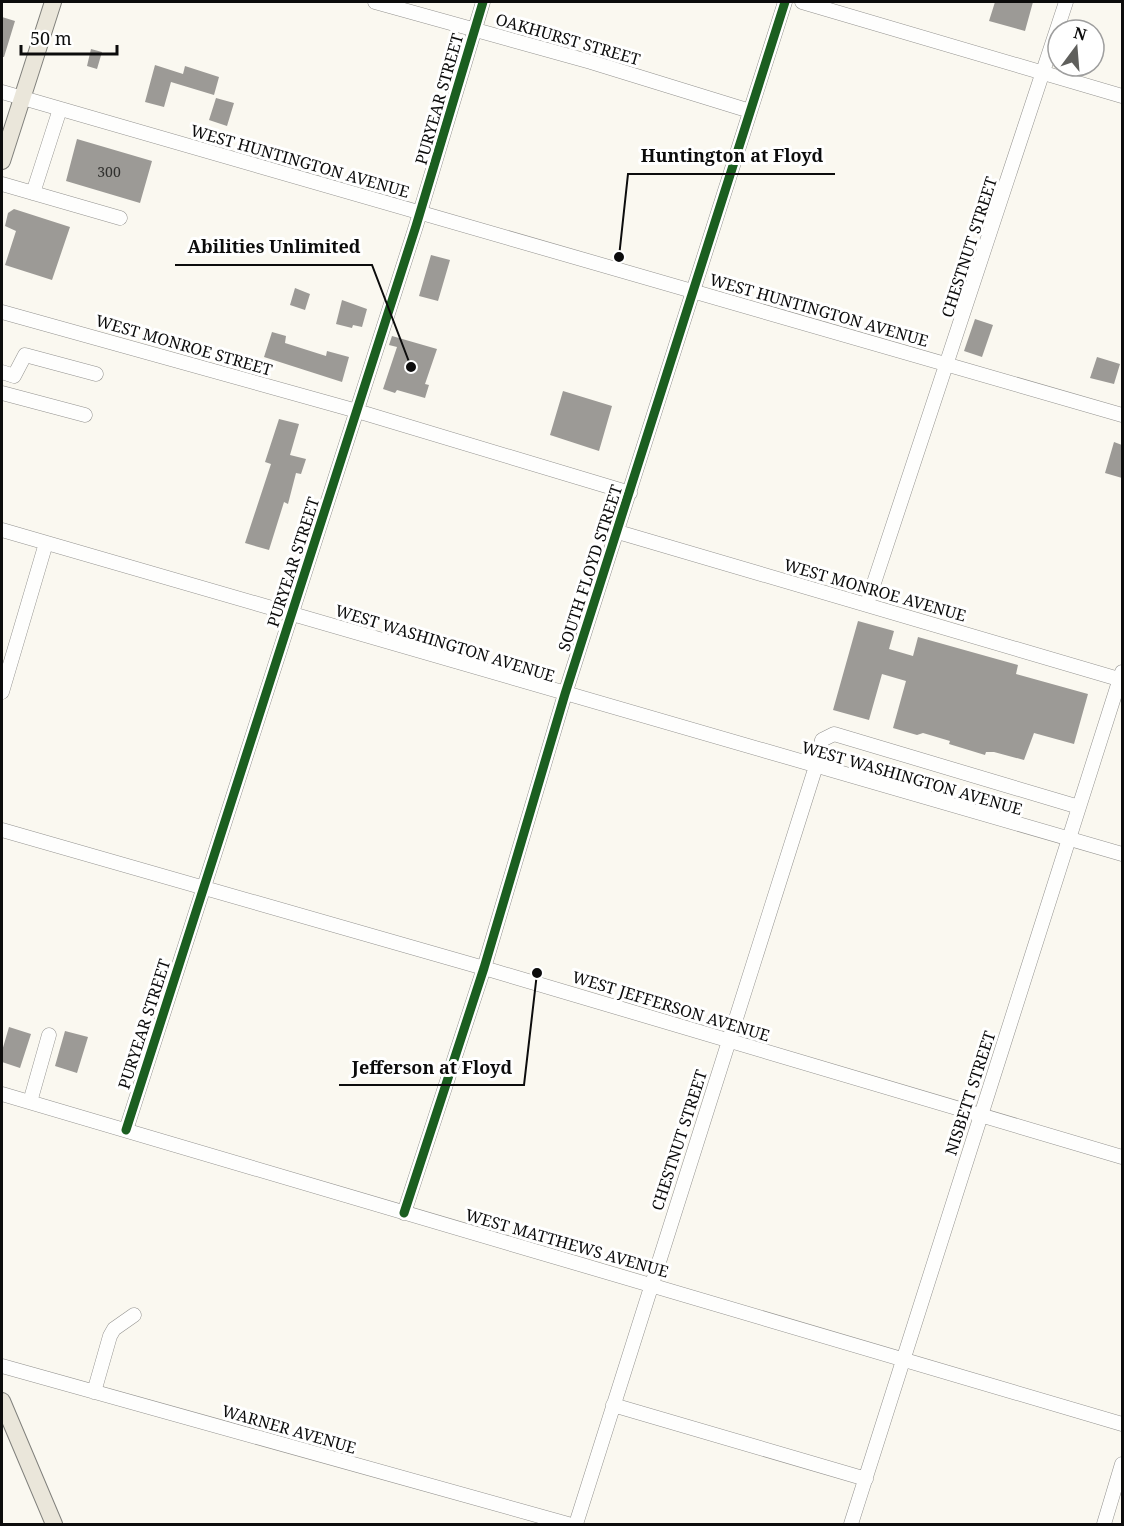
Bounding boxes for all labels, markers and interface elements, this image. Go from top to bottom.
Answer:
street label: OAKHURST STREET [493,8,643,70]
scale bar [21,18,117,56]
north arrow [1046,18,1106,78]
text: N [1071,21,1090,46]
text: 50 m [30,26,72,50]
street label: PURYEAR STREET [410,31,468,167]
street label: WEST HUNTINGTON AVENUE [188,119,412,203]
callout: Huntington at Floyd [628,138,835,174]
text: Huntington at Floyd [641,143,824,167]
house number: 300 [97,162,121,181]
street label: CHESTNUT STREET [936,174,1002,320]
callout: Abilities Unlimited [175,229,372,265]
text: Abilities Unlimited [188,234,361,258]
street label: WEST HUNTINGTON AVENUE [707,268,931,352]
street label: WEST MONROE STREET [93,309,275,381]
street label: SOUTH FLOYD STREET [553,482,627,654]
street label: PURYEAR STREET [262,494,324,630]
street label: WEST MONROE AVENUE [781,553,969,627]
street label: WEST WASHINGTON AVENUE [332,599,558,687]
street label: WEST WASHINGTON AVENUE [799,736,1025,820]
street label: PURYEAR STREET [113,956,175,1092]
street label: WEST JEFFERSON AVENUE [570,965,772,1047]
street label: NISBETT STREET [940,1028,1001,1158]
callout: Jefferson at Floyd [339,1049,524,1085]
text: Jefferson at Floyd [351,1055,512,1079]
street label: CHESTNUT STREET [646,1067,712,1213]
street label: WEST MATTHEWS AVENUE [463,1203,671,1283]
street label: WARNER AVENUE [219,1399,359,1459]

